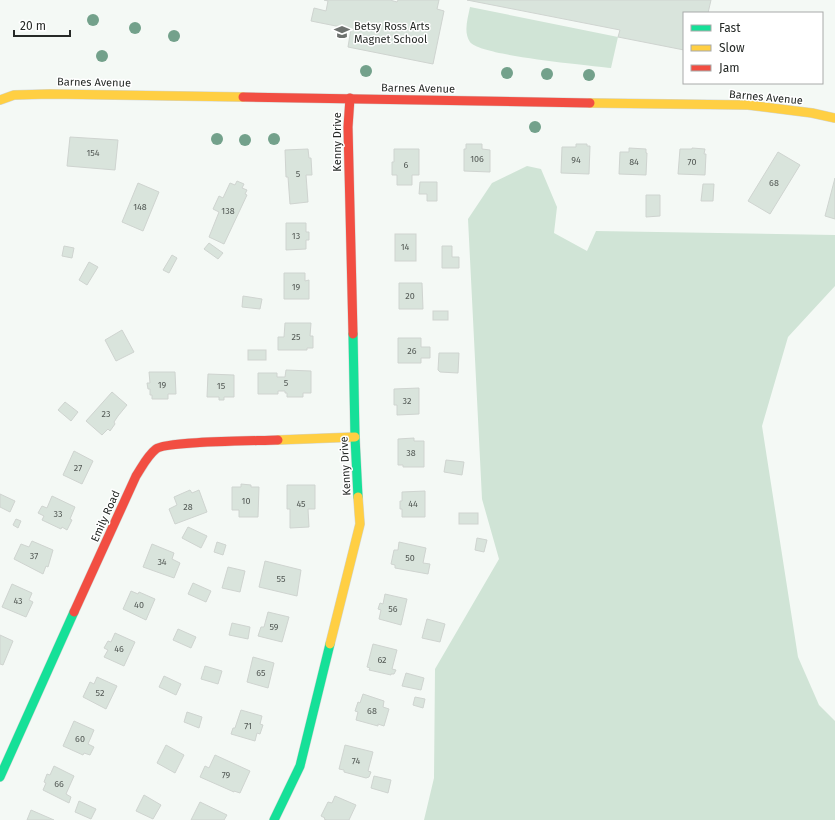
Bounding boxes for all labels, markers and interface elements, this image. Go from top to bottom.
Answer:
scale bar [14,12,70,38]
legend [683,12,823,84]
text: 20 m [20,19,46,33]
place label: Betsy Ross Arts Magnet School [354,20,430,46]
text: Fast [719,21,741,35]
school or university icon: Betsy Ross Arts Magnet School [333,23,351,41]
text: Slow [719,41,745,55]
text: Jam [719,61,739,75]
street label: Barnes Avenue [57,75,131,90]
street label: Barnes Avenue [381,81,455,96]
street label: Barnes Avenue [729,88,803,107]
street label: Kenny Drive [331,112,344,172]
house number: 154 [86,148,100,158]
house number: 106 [470,154,484,164]
house number: 94 [571,155,581,165]
house number: 84 [629,157,639,167]
house number: 70 [688,157,696,167]
house number: 6 [404,160,409,170]
house number: 5 [296,169,301,179]
house number: 68 [769,178,779,188]
house number: 148 [133,202,147,212]
house number: 138 [221,206,235,216]
house number: 13 [292,231,300,241]
house number: 14 [401,242,410,252]
house number: 19 [292,282,301,292]
house number: 20 [405,291,415,301]
house number: 25 [292,332,301,342]
house number: 26 [407,346,417,356]
house number: 5 [284,378,289,388]
house number: 19 [158,380,167,390]
house number: 15 [217,381,226,391]
house number: 32 [403,396,411,406]
house number: 23 [102,409,110,419]
street label: Kenny Drive [337,436,354,496]
house number: 38 [406,448,416,458]
house number: 27 [74,463,82,473]
street label: Emily Road [88,488,123,544]
house number: 10 [242,496,250,506]
house number: 45 [296,499,306,509]
house number: 44 [408,499,418,509]
house number: 28 [183,502,193,512]
house number: 33 [54,509,62,519]
house number: 37 [30,551,38,561]
house number: 50 [405,553,415,563]
house number: 34 [157,557,167,567]
house number: 55 [277,574,286,584]
house number: 43 [13,596,23,606]
house number: 40 [134,600,144,610]
house number: 56 [388,604,398,614]
house number: 59 [269,622,279,632]
house number: 46 [114,644,124,654]
house number: 62 [377,655,387,665]
house number: 65 [256,668,266,678]
house number: 52 [96,688,104,698]
house number: 68 [367,706,377,716]
house number: 71 [244,721,252,731]
house number: 60 [75,734,85,744]
house number: 74 [352,756,360,766]
house number: 79 [222,770,231,780]
house number: 66 [54,779,64,789]

